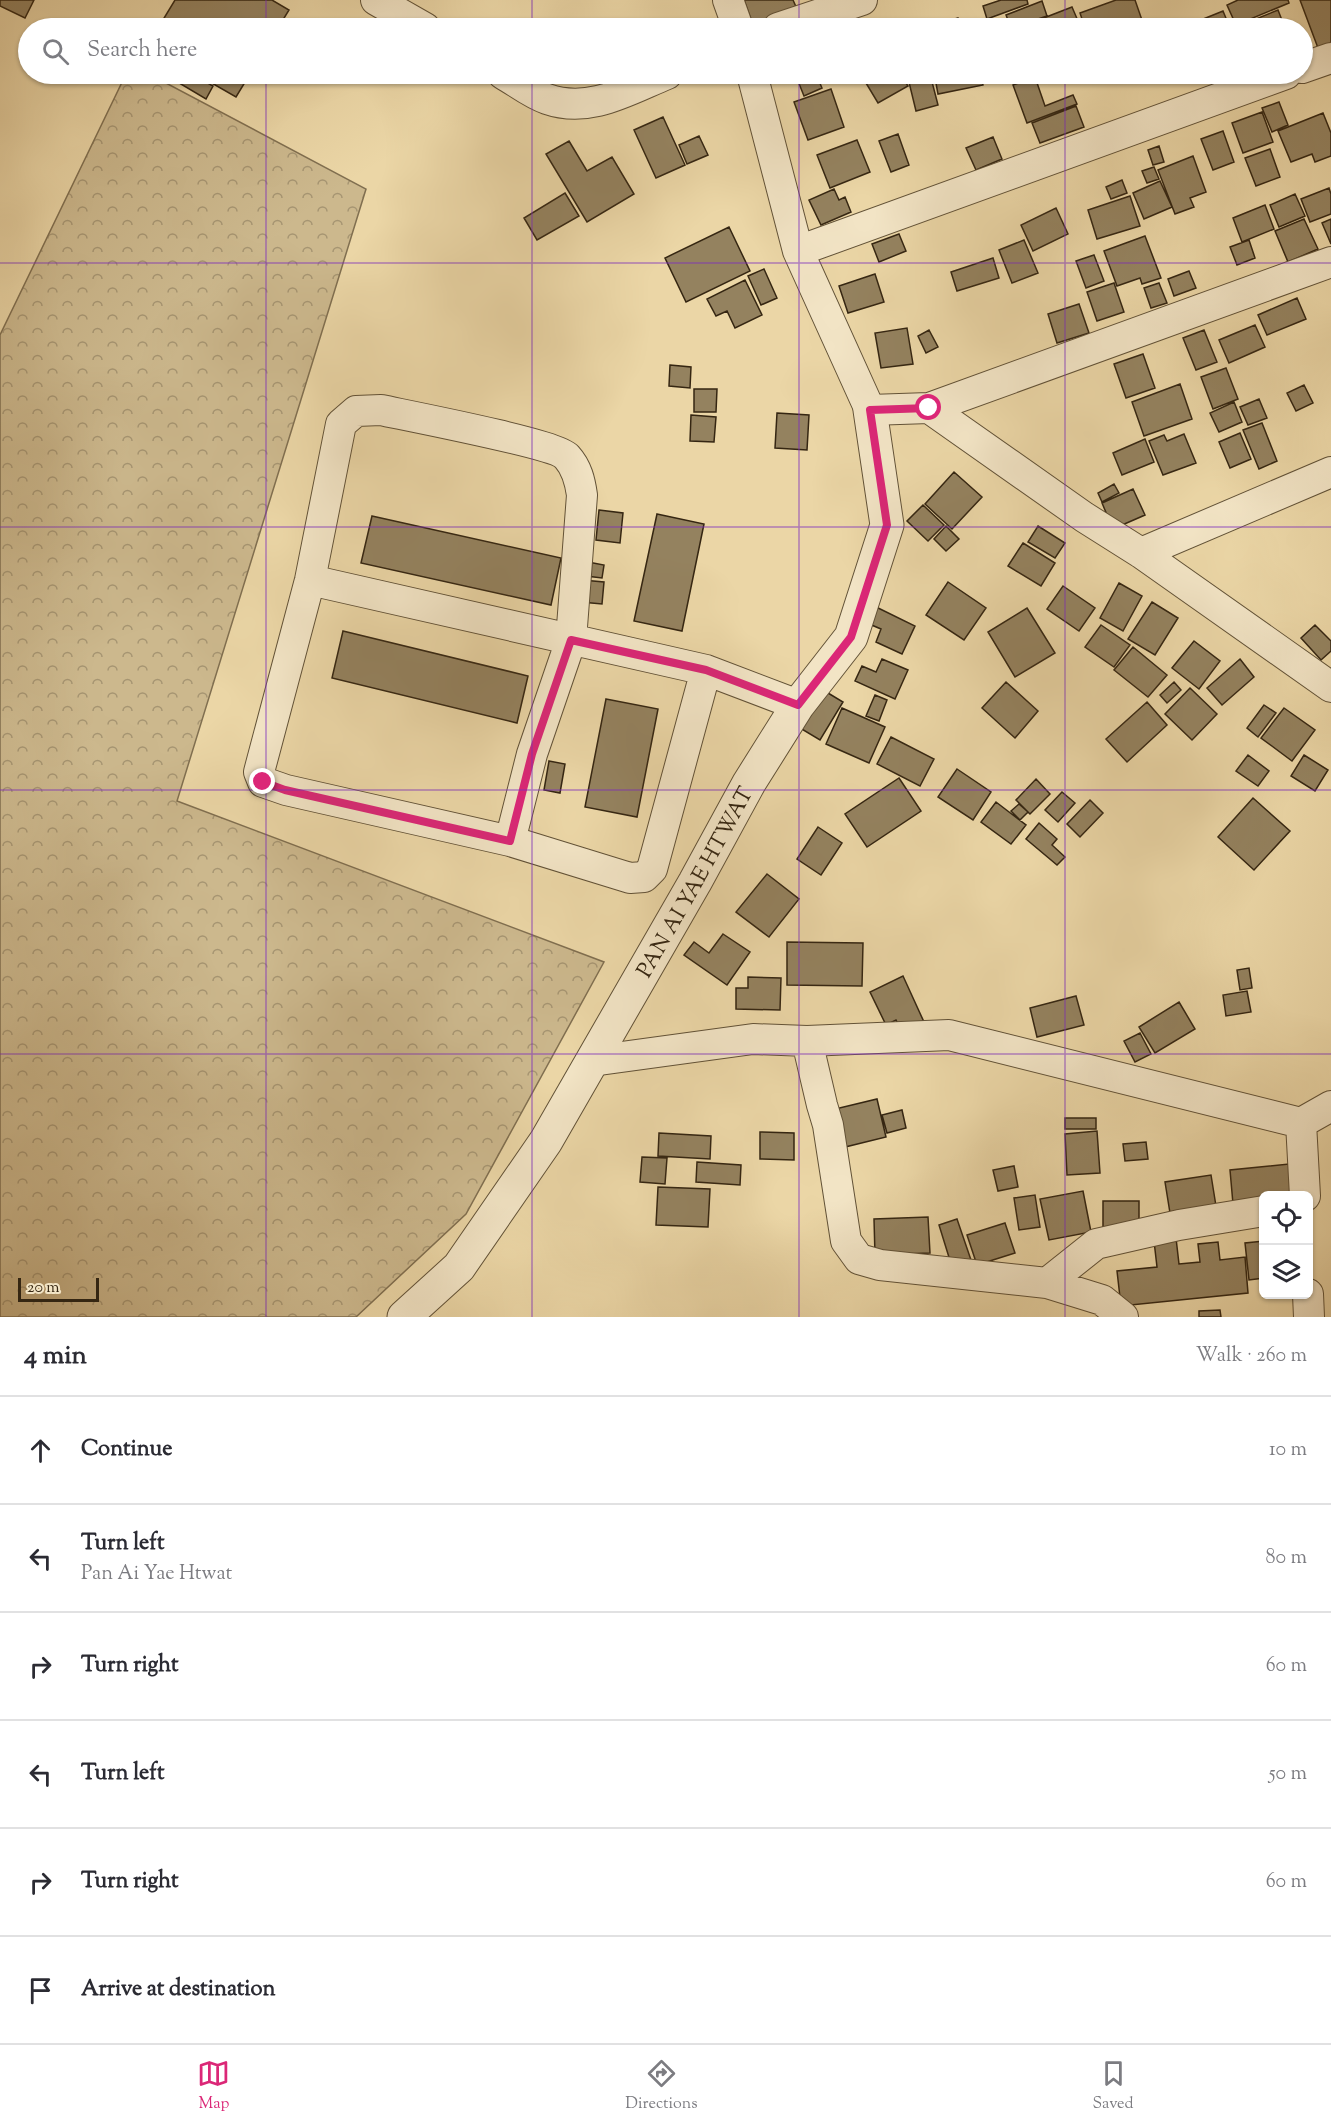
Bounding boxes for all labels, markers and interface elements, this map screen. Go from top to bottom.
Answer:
search box [18,18,1313,84]
icon: search [39,35,72,68]
text: Search here [87,35,197,67]
route start [915,394,941,420]
route end [249,768,275,794]
street label: PAN AI YAE HTWAT [630,781,763,985]
map controls [1259,1191,1313,1299]
button: locate [1259,1191,1313,1245]
button: layers [1259,1245,1313,1299]
scale bar [18,1275,99,1302]
text: 20 m [27,1277,60,1300]
text: 4 min [24,1338,87,1375]
text: Walk · 260 m [1196,1342,1307,1371]
icon: ahead [24,1434,57,1467]
text: Continue [81,1434,172,1466]
text: 10 m [1269,1436,1307,1465]
text: Turn left [81,1528,164,1560]
icon: left [24,1542,57,1575]
text: 80 m [1266,1544,1307,1573]
text: Pan Ai Yae Htwat [81,1560,232,1589]
icon: right [24,1650,57,1683]
text: Turn right [81,1650,178,1682]
text: 60 m [1266,1652,1307,1681]
icon: left [24,1758,57,1791]
text: Turn left [81,1758,164,1790]
text: 50 m [1269,1760,1307,1789]
icon: right [24,1866,57,1899]
text: Turn right [81,1866,178,1898]
text: 60 m [1266,1868,1307,1897]
icon: arrive [24,1974,57,2007]
text: Arrive at destination [81,1974,276,2006]
tab: Map [197,2057,230,2116]
tab: Directions [625,2057,698,2116]
tab: Saved [1092,2057,1134,2116]

